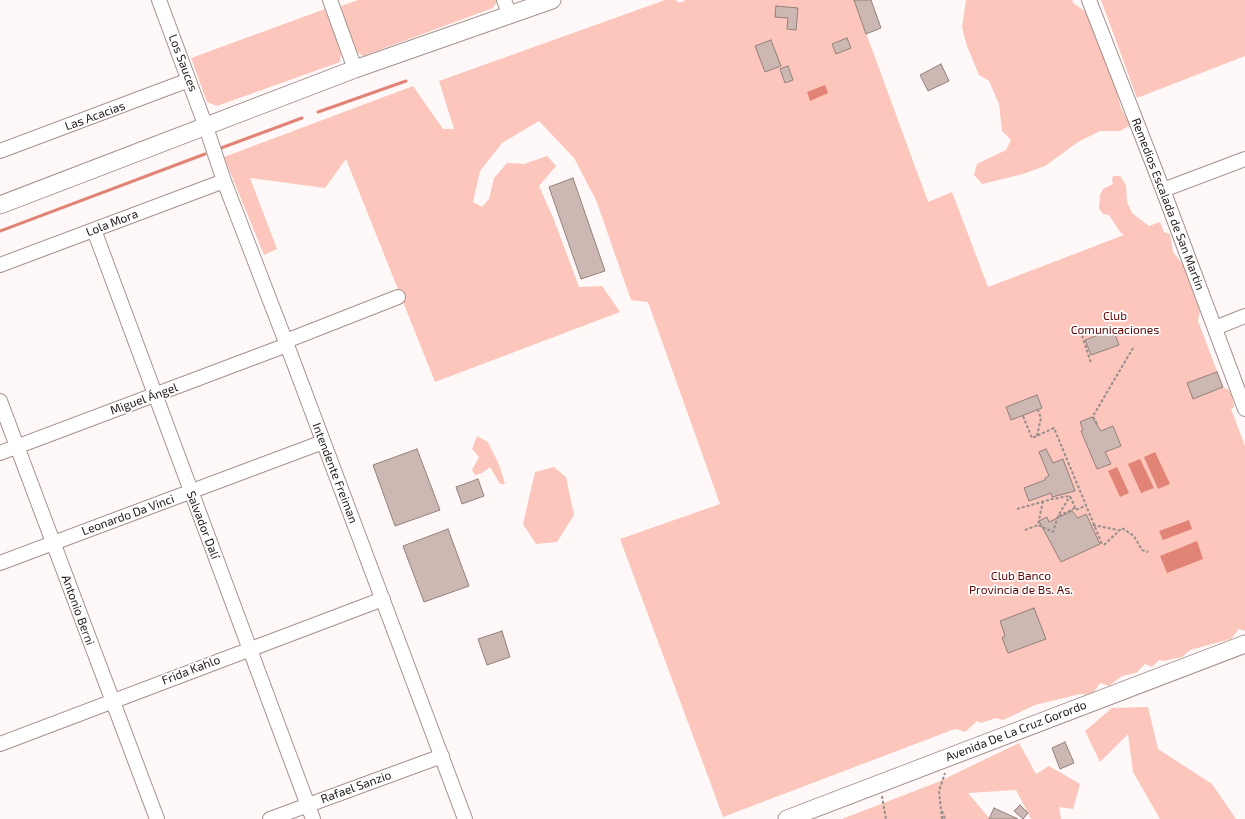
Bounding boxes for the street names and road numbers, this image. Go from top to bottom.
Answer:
street label: Los Sauces [165,32,201,94]
street label: Las Acacias [63,98,127,134]
street label: Remedios Escalada de San Martin [1128,116,1208,292]
street label: Lola Mora [84,207,140,239]
street label: Miguel Ángel [108,380,180,418]
street label: Intendente Freiman [309,421,361,525]
street label: Salvador Dalí [183,489,223,561]
street label: Leonardo Da Vinci [80,492,176,538]
street label: Antonio Berni [59,573,97,647]
street label: Frida Kahlo [160,652,222,688]
street label: Avenida De La Cruz Gorordo [943,697,1089,765]
street label: Rafael Sanzio [319,768,393,806]

